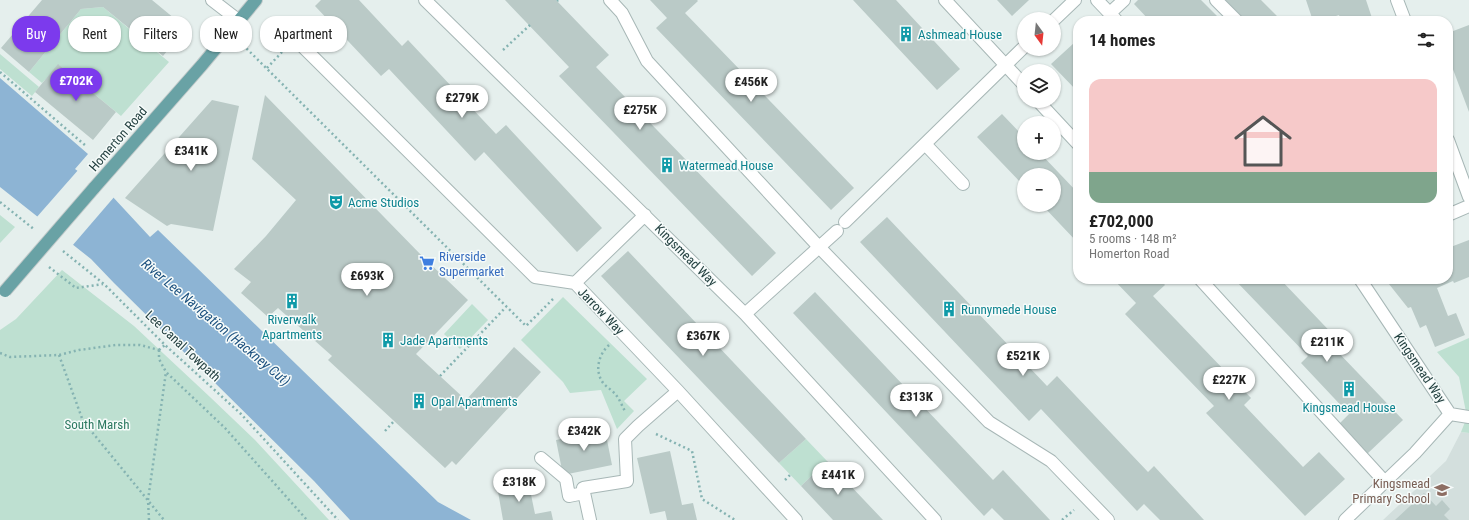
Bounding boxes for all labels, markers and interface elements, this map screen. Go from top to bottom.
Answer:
north arrow [1017,12,1061,56]
map controls [1017,12,1061,212]
chip: Buy [12,16,60,52]
chip: Rent [68,16,121,52]
chip: Filters [129,16,192,52]
chip: New [200,16,252,52]
chip: Apartment [260,16,347,52]
building icon: Ashmead House [897,25,915,43]
place label: Ashmead House [918,27,1002,42]
icon: filters [1415,29,1437,51]
text: 14 homes [1089,30,1155,50]
button: layers [1017,64,1061,108]
pin: £702K [48,68,104,102]
pin: £456K [723,69,779,103]
text: £702K [59,73,93,88]
text: £456K [734,74,768,89]
pin: £279K [434,85,490,119]
text: £279K [445,90,479,105]
pin: £275K [612,97,668,131]
text: £275K [623,102,657,117]
street label: Homerton Road [86,104,150,174]
icon: home [1227,105,1299,177]
button: + [1017,116,1061,160]
pin: £341K [163,138,219,172]
text: £341K [174,143,208,158]
building icon: Watermead House [658,156,676,174]
place label: Watermead House [679,158,773,173]
button: − [1017,168,1061,212]
theatre icon: Acme Studios [327,193,345,211]
place label: Acme Studios [348,195,419,210]
text: £702,000 [1089,211,1154,231]
street label: Kingsmead Way [652,221,721,290]
text: 5 rooms · 148 m² [1089,231,1176,246]
text: Homerton Road [1089,246,1169,261]
place label: Riverside Supermarket [439,249,504,279]
supermarket icon: Riverside Supermarket [418,254,436,272]
water label: River Lee Navigation (Hackney Cut) [138,255,293,390]
pin: £693K [339,263,395,297]
text: £693K [350,268,384,283]
street label: Jarrow Way [575,284,627,338]
building icon: Riverwalk Apartments [283,292,301,310]
building icon: Runnymede House [940,300,958,318]
place label: Runnymede House [961,302,1057,317]
street label: Lee Canal Towpath [142,307,224,385]
place label: Riverwalk Apartments [262,312,322,342]
pin: £367K [675,323,731,357]
text: £367K [686,328,720,343]
pin: £211K [1299,329,1355,363]
street label: Kingsmead Way [1391,330,1449,406]
building icon: Jade Apartments [379,331,397,349]
place label: Jade Apartments [400,333,488,348]
text: £211K [1310,334,1344,349]
pin: £521K [995,343,1051,377]
text: £521K [1006,348,1040,363]
pin: £227K [1201,367,1257,401]
text: £227K [1212,372,1246,387]
building icon: Kingsmead House [1340,380,1358,398]
pin: £313K [888,384,944,418]
text: £313K [899,389,933,404]
building icon: Opal Apartments [410,392,428,410]
place label: Opal Apartments [431,394,518,409]
place label: Kingsmead House [1302,400,1396,415]
park label: South Marsh [65,417,129,432]
pin: £342K [556,418,612,452]
text: £342K [567,423,601,438]
pin: £441K [810,462,866,496]
text: £441K [821,467,855,482]
pin: £318K [491,469,547,503]
text: £318K [502,474,536,489]
place label: Kingsmead Primary School [1352,476,1430,506]
school or university icon: Kingsmead Primary School [1433,481,1451,499]

